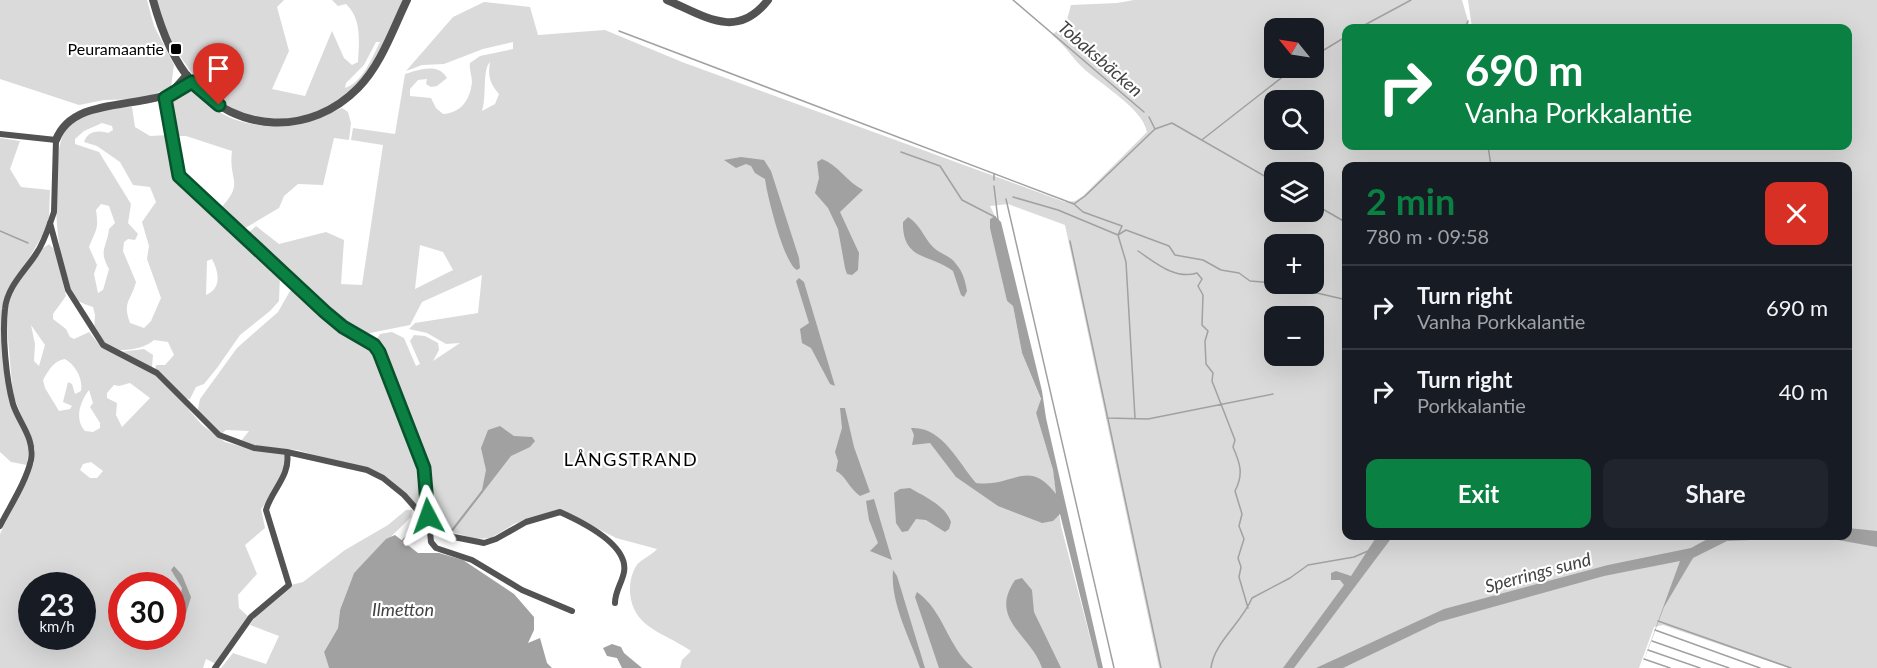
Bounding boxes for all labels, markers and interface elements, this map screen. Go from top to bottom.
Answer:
water label: Tobaksbäcken [1054,16,1147,101]
north arrow [1264,18,1324,78]
map controls [1264,18,1324,366]
place label: Peuramaantie [68,39,164,58]
marker: Peuramaantie [169,42,183,56]
pin [193,43,244,105]
text: 690 m [1465,45,1583,95]
icon: right [1366,48,1444,126]
icon: arrive [202,52,235,85]
button: search [1264,90,1324,150]
text: Vanha Porkkalantie [1465,96,1692,129]
button: layers [1264,162,1324,222]
text: 2 min [1366,179,1455,223]
button: close [1765,182,1828,245]
text: 780 m · 09:58 [1366,224,1489,248]
button: + [1264,234,1324,294]
text: Turn right [1417,282,1512,309]
icon: right [1366,291,1399,324]
text: 690 m [1766,294,1828,321]
button: − [1264,306,1324,366]
text: Vanha Porkkalantie [1417,309,1585,333]
text: Turn right [1417,366,1512,393]
icon: right [1366,375,1399,408]
text: 40 m [1779,378,1828,405]
text: Porkkalantie [1417,393,1526,417]
district label: LÅNGSTRAND [564,448,698,470]
button: Exit [1366,459,1591,528]
button: Share [1603,459,1828,528]
position arrow [396,484,460,548]
water label: Sperrings sund [1482,547,1594,597]
speed limit sign: 30 [108,572,186,650]
text: 23 [40,586,74,622]
water label: Ilmetton [372,598,434,620]
text: km/h [39,617,75,635]

